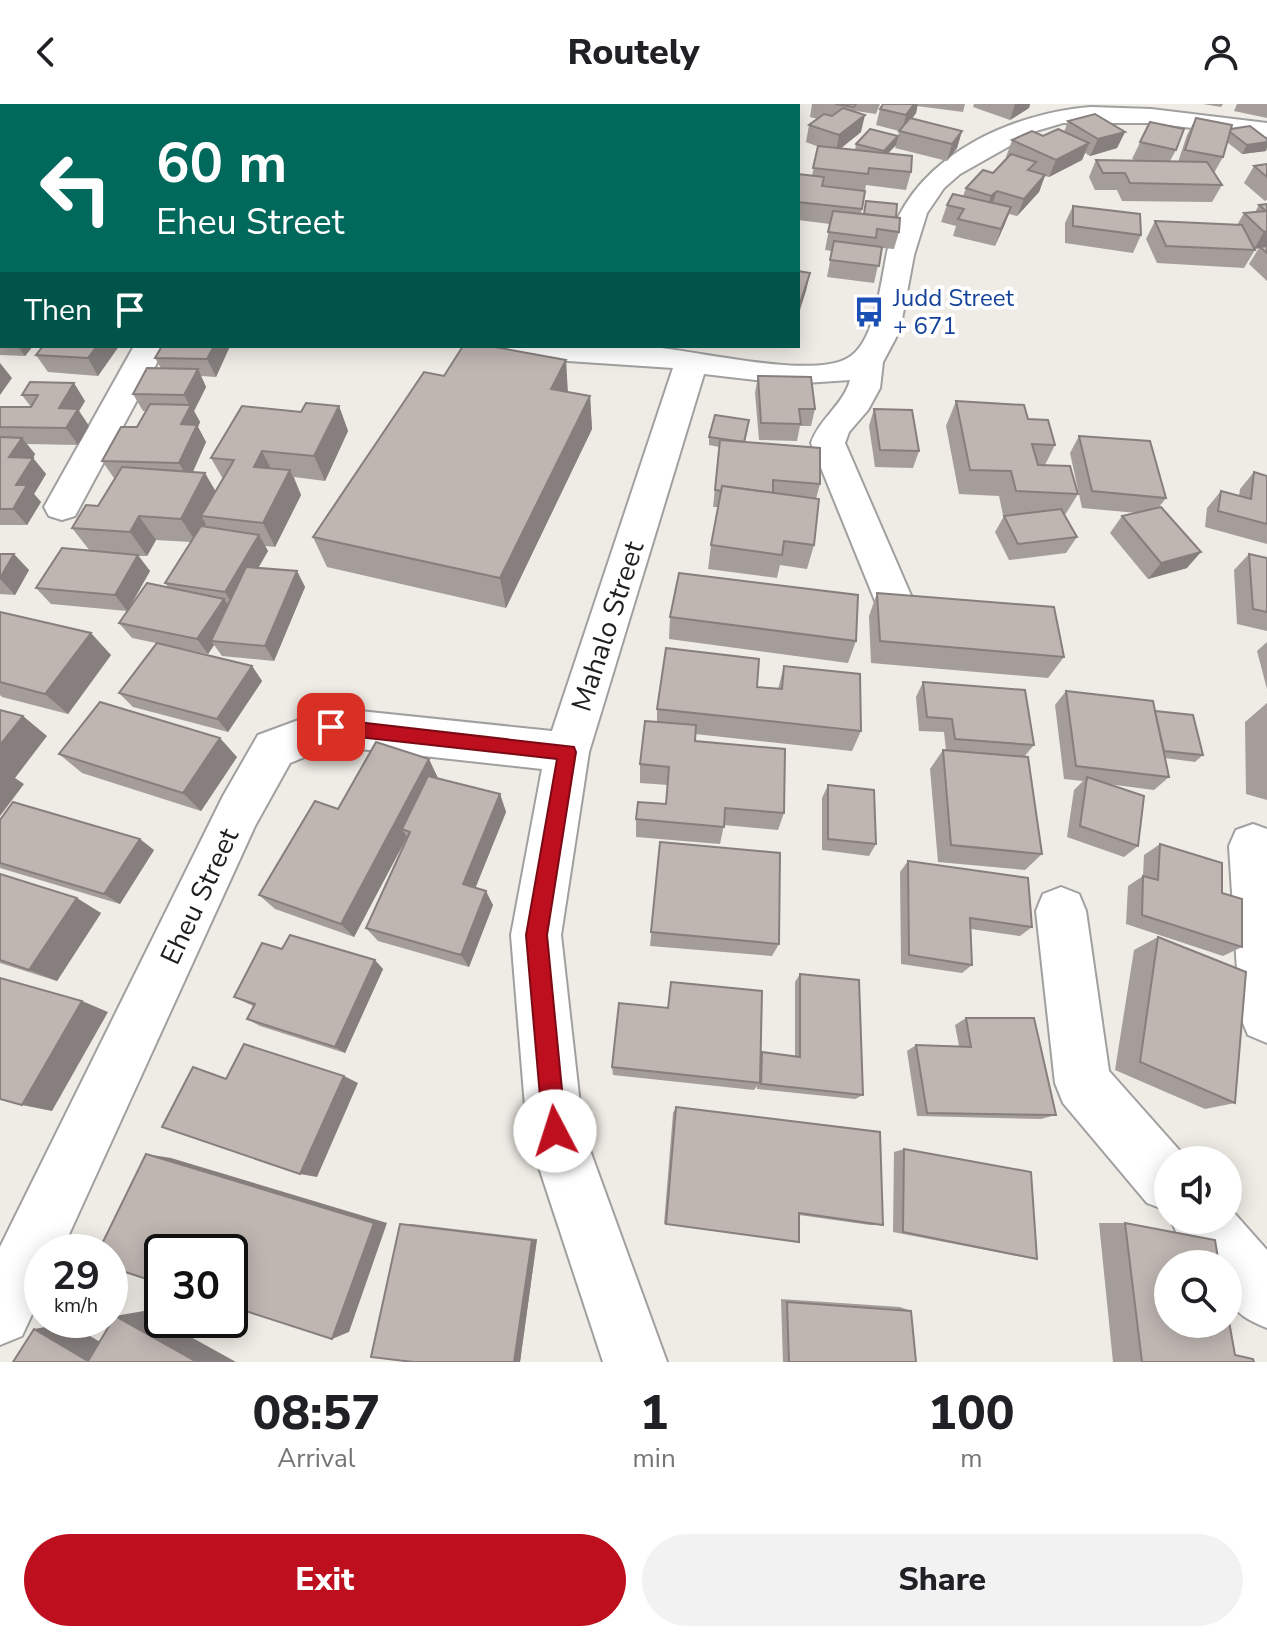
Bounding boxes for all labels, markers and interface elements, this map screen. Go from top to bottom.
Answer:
text: Routely [568,28,699,77]
icon: back [24,30,68,74]
icon: person [1199,30,1243,74]
text: 60 m [156,125,287,202]
icon: left [24,136,128,240]
text: Eheu Street [156,198,344,247]
place label: Judd Street + 671 [892,282,1014,342]
icon: arrive [108,288,152,332]
text: Then [24,290,92,331]
bus stop icon: Judd Street + 671 [852,295,886,329]
street label: Mahalo Street [563,536,653,716]
pin [297,693,365,761]
icon: arrive [309,705,353,749]
street label: Eheu Street [152,822,248,971]
position arrow [513,1089,597,1173]
map controls [1154,1146,1242,1338]
button: sound [1154,1146,1242,1234]
speed limit sign: 30 [144,1234,248,1338]
text: 29 [52,1249,100,1303]
button: search [1154,1250,1242,1338]
text: km/h [54,1292,98,1319]
text: 08:57 [252,1380,380,1446]
text: 1 [640,1380,669,1446]
text: 100 [928,1380,1015,1446]
text: Arrival [277,1441,355,1476]
text: min [633,1441,676,1476]
text: m [960,1441,982,1476]
button: Exit [24,1534,626,1626]
button: Share [642,1534,1243,1626]

